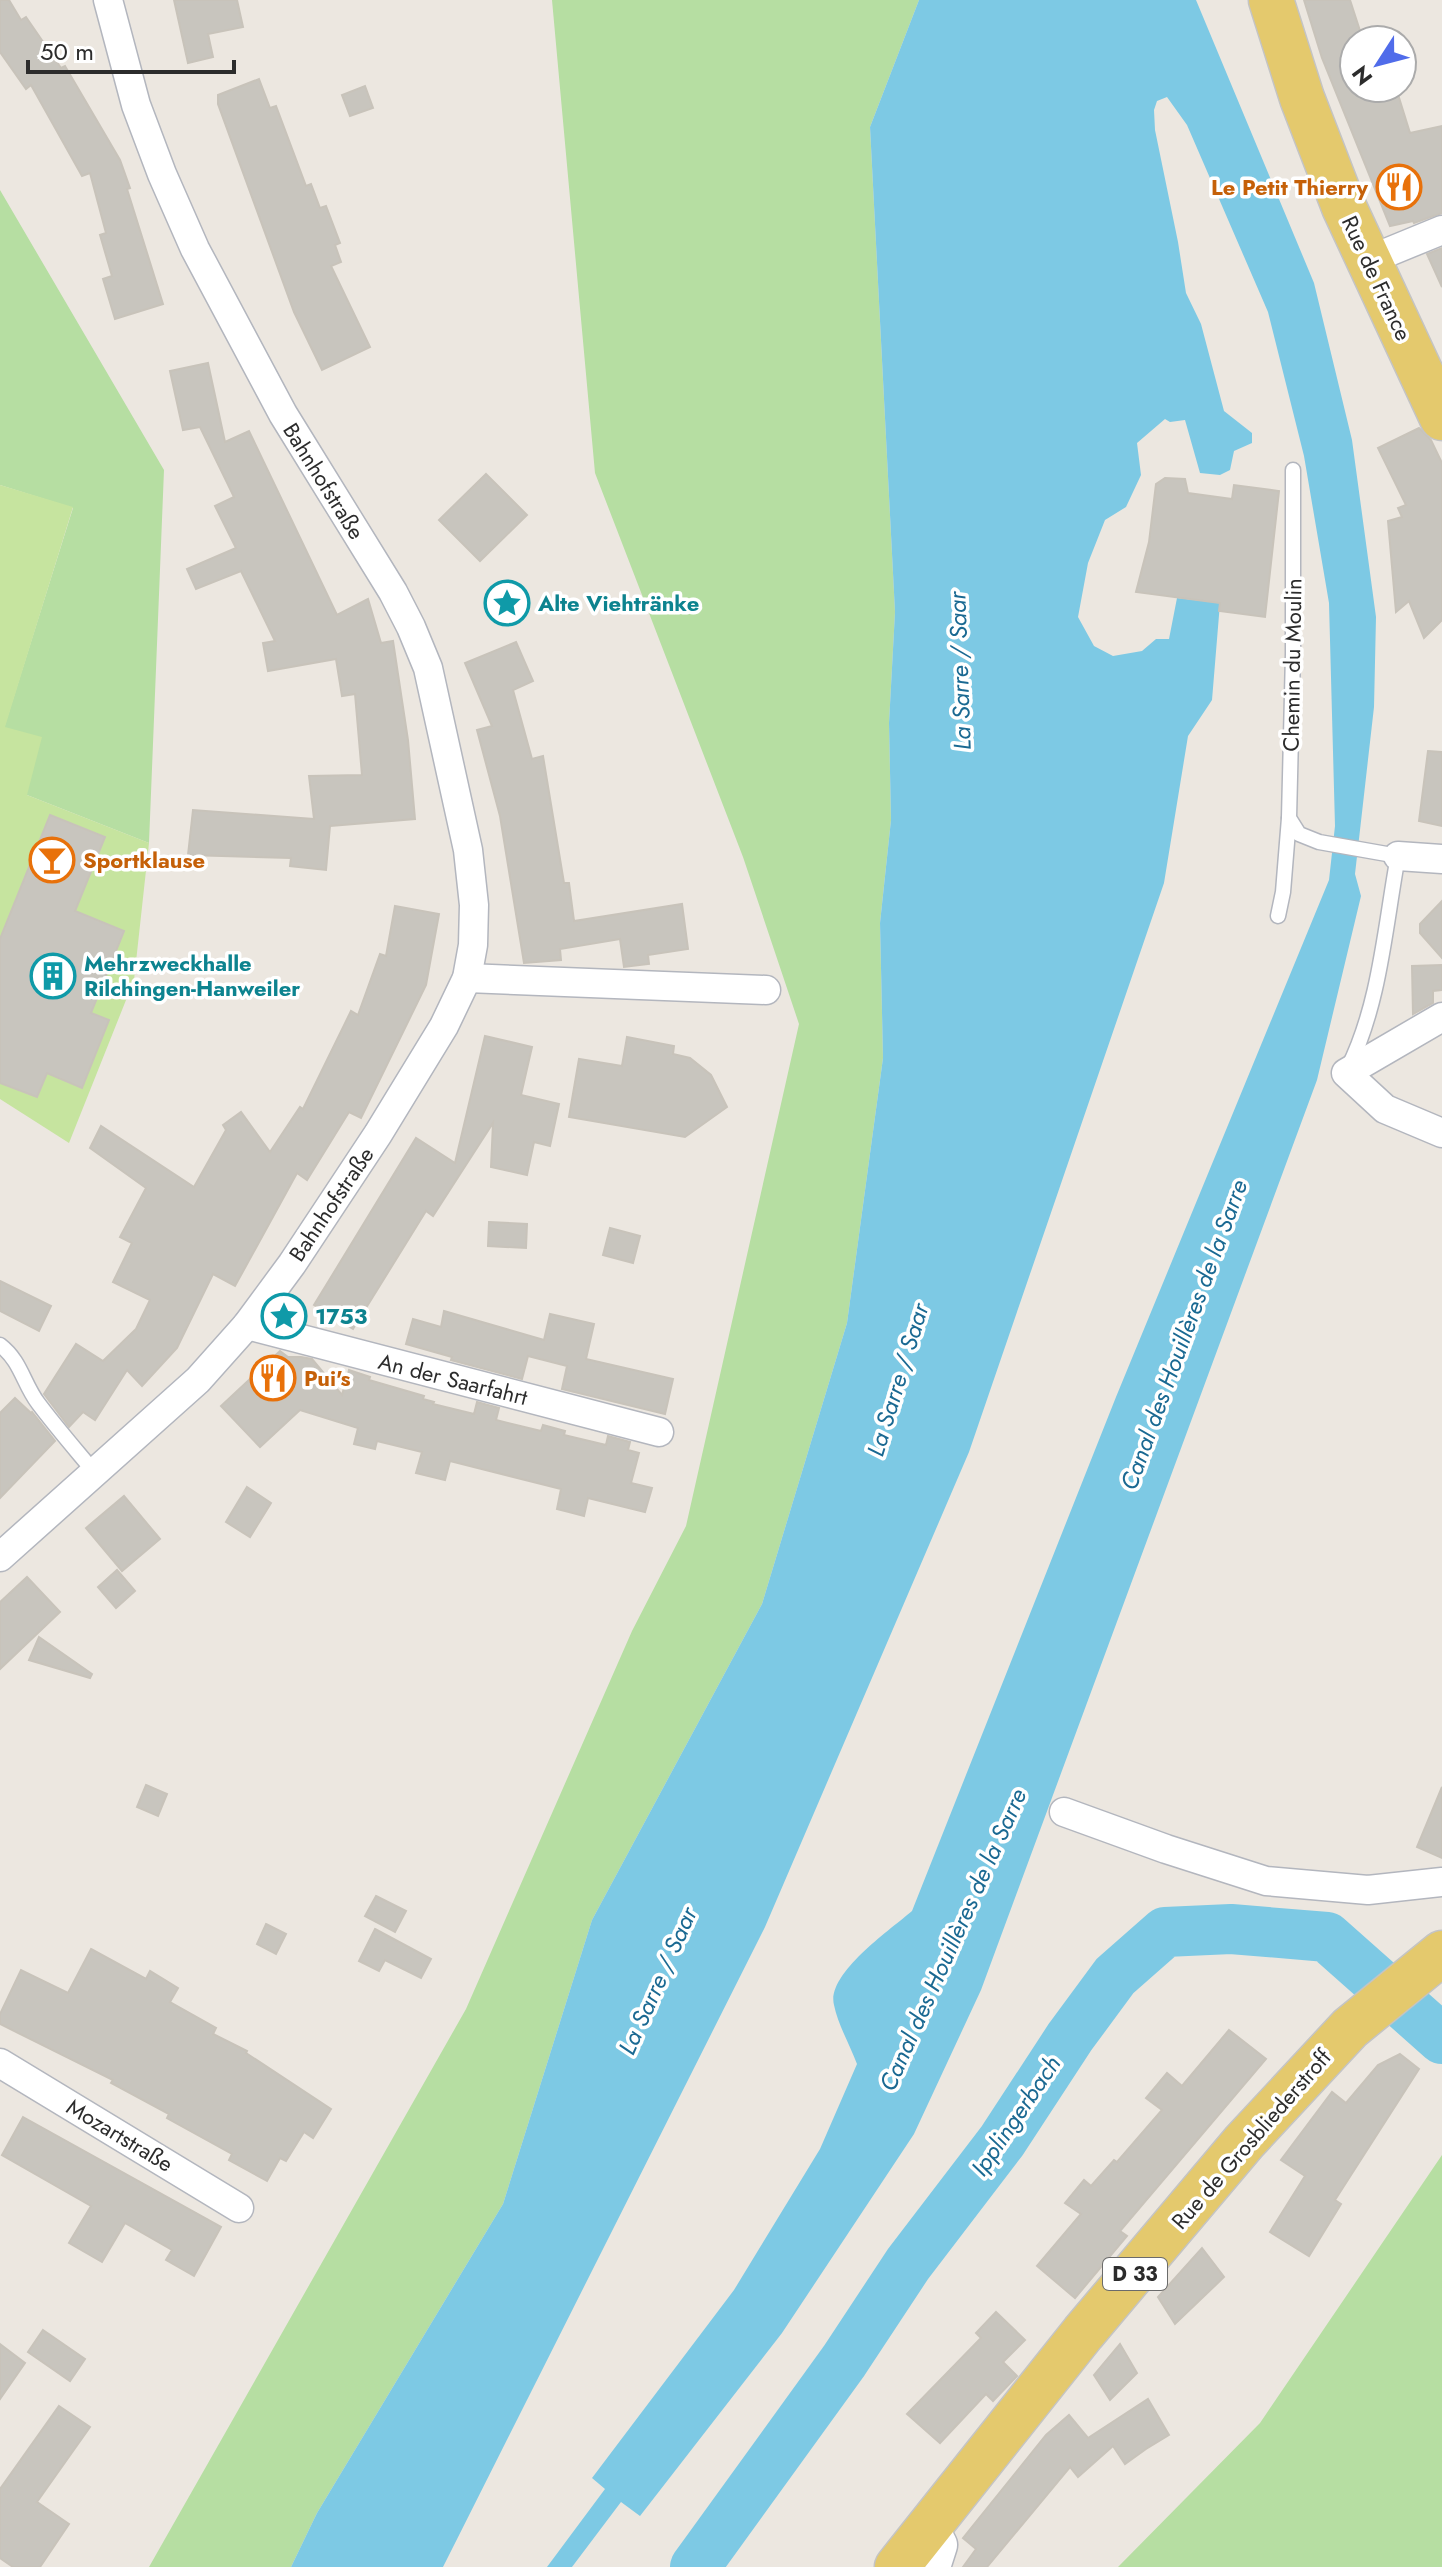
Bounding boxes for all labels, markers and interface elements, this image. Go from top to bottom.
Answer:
scale bar [28,24,234,74]
north arrow [1338,24,1418,104]
text: 50 m [40,34,94,69]
text: N [1344,59,1380,92]
restaurant icon: Le Petit Thierry [1375,163,1423,211]
place label: Le Petit Thierry [1211,171,1369,203]
street label: Rue de France [1334,210,1420,346]
street label: Bahnhofstraße [275,417,373,545]
street label: Chemin du Moulin [1274,578,1310,752]
place icon: Alte Viehtränke [483,579,531,627]
place label: Alte Viehtränke [537,587,699,619]
water label: La Sarre / Saar [939,589,980,751]
bar icon: Sportklause [28,836,76,884]
place label: Sportklause [83,844,205,876]
place label: Mehrzweckhalle Rilchingen-Hanweiler [84,947,300,1004]
building icon: Mehrzweckhalle Rilchingen-Hanweiler [29,952,77,1000]
street label: Bahnhofstraße [281,1140,381,1268]
water label: Canal des Houillères de la Sarre [1111,1175,1256,1495]
place icon: 1753 [260,1292,308,1340]
water label: La Sarre / Saar [858,1297,938,1461]
place label: 1753 [315,1300,367,1332]
street label: An der Saarfahrt [375,1345,532,1413]
restaurant icon: Pui's [249,1354,297,1402]
place label: Pui's [304,1362,351,1394]
water label: Canal des Houillères de la Sarre [870,1783,1035,2097]
water label: La Sarre / Saar [609,1899,707,2060]
street label: Rue de Grosbliederstroff [1164,2041,1339,2236]
water label: Ipplingerbach [962,2048,1069,2183]
street label: Mozartstraße [61,2091,179,2179]
road number: D 33 [1103,2258,1167,2290]

